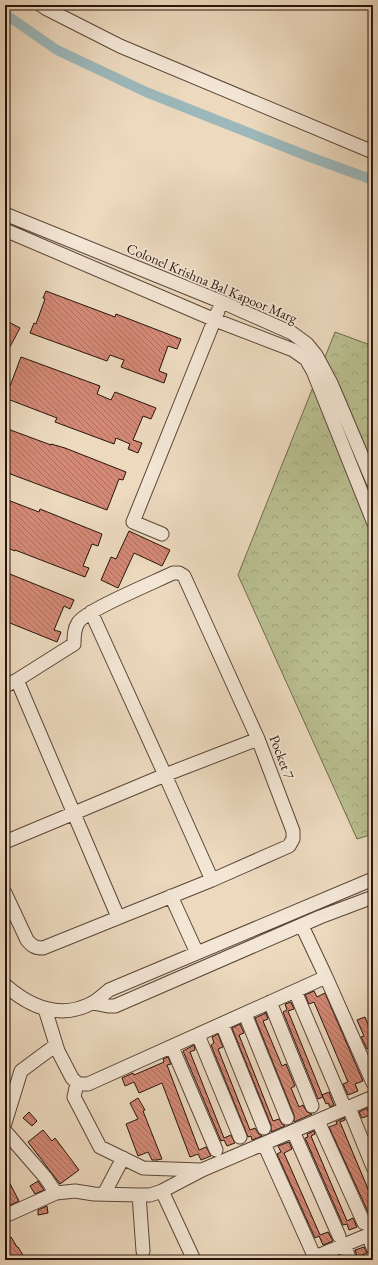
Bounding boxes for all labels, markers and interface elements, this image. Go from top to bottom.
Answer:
street label: Colonel Krishna Bal Kapoor Marg [124,239,301,327]
street label: Pocket 7 [265,732,299,782]

